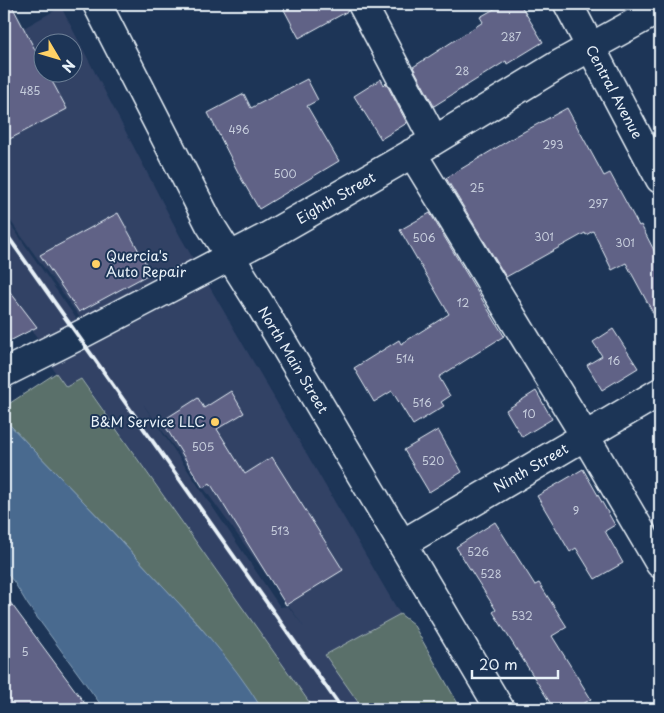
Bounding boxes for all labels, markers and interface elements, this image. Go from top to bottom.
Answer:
house number: 287 [501,28,521,45]
north arrow [32,32,82,82]
street label: Central Avenue [581,41,648,142]
text: N [57,55,80,77]
house number: 28 [455,62,469,79]
house number: 485 [20,82,40,99]
house number: 496 [229,121,250,138]
house number: 293 [543,136,563,153]
house number: 500 [273,165,297,182]
street label: Eighth Street [292,166,379,229]
house number: 25 [470,179,484,196]
house number: 297 [588,195,608,212]
house number: 301 [534,228,554,245]
house number: 506 [413,229,436,246]
house number: 301 [615,234,635,251]
place label: Quercia's Auto Repair [106,245,187,282]
marker: Quercia's Auto Repair [90,258,102,270]
house number: 12 [457,294,470,311]
street label: North Main Street [253,302,334,418]
house number: 514 [395,350,415,367]
house number: 16 [608,352,621,369]
house number: 516 [412,394,432,411]
house number: 10 [523,405,535,422]
place label: B&M Service LLC [91,411,205,432]
marker: B&M Service LLC [209,416,221,428]
house number: 505 [192,438,214,455]
street label: Ninth Street [490,438,572,497]
house number: 520 [422,452,444,469]
house number: 9 [573,502,579,519]
house number: 513 [270,522,290,539]
house number: 526 [467,543,489,560]
house number: 528 [480,565,502,582]
house number: 532 [511,607,533,624]
house number: 5 [21,643,29,660]
scale bar [472,648,558,680]
text: 20 m [479,652,518,675]

